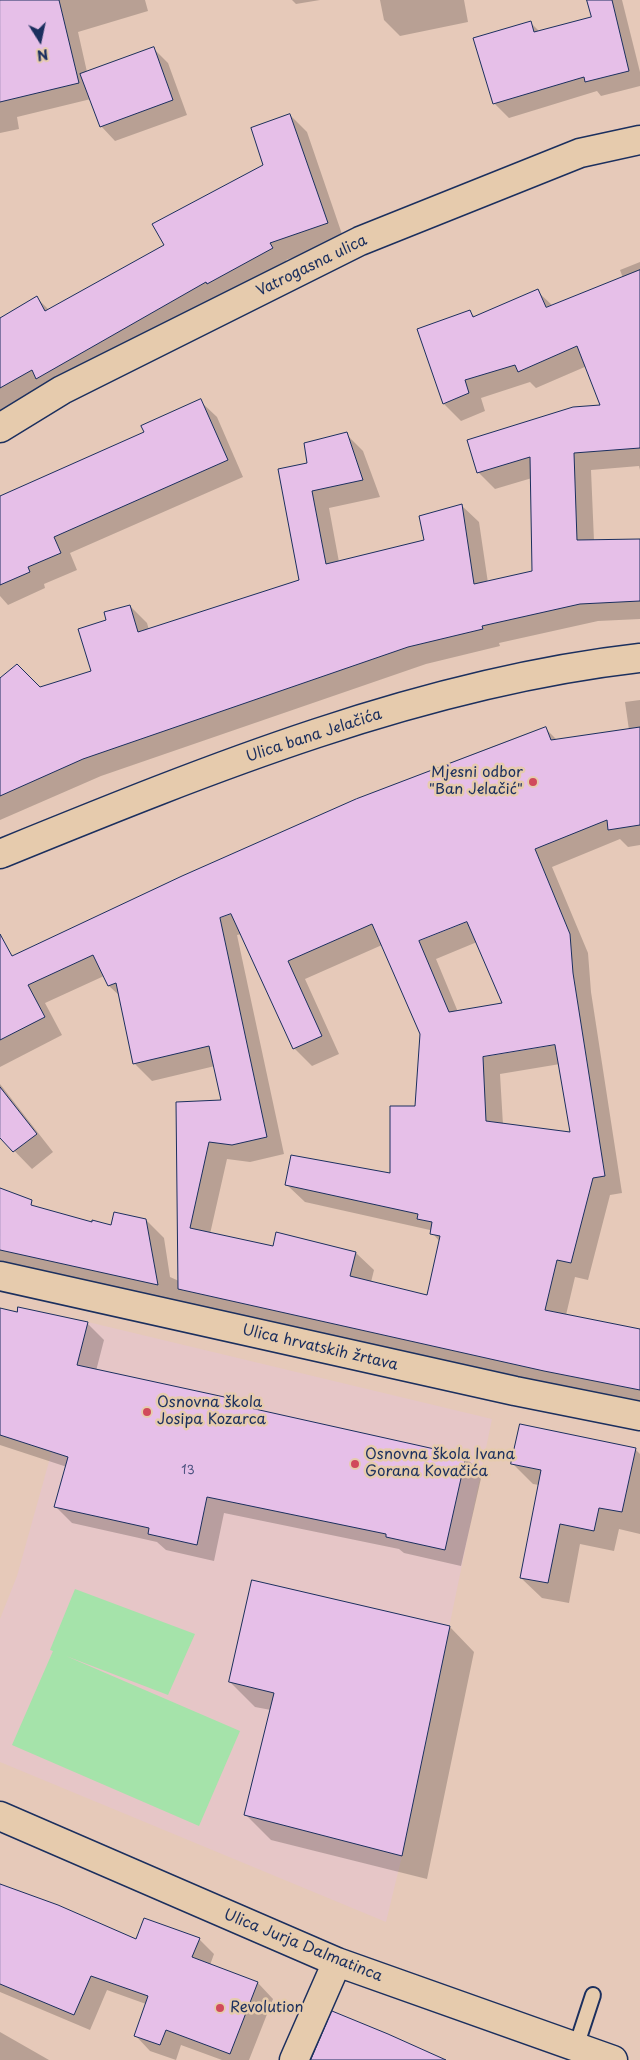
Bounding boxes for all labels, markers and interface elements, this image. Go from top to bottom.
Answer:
north arrow [15,15,65,65]
text: N [35,44,50,67]
street label: Vatrogasna ulica [254,231,370,301]
street label: Ulica bana Jelačića [244,706,384,766]
place label: Mjesni odbor "Ban Jelačić" [429,764,523,799]
marker: Mjesni odbor "Ban Jelačić" [527,776,539,788]
street label: Ulica hrvatskih žrtava [240,1321,400,1375]
place label: Osnovna škola Josipa Kozarca [157,1394,266,1429]
marker: Osnovna škola Josipa Kozarca [141,1406,153,1418]
place label: Osnovna škola Ivana Gorana Kovačića [365,1446,515,1481]
marker: Osnovna škola Ivana Gorana Kovačića [349,1458,361,1470]
house number: 13 [181,1464,195,1478]
street label: Ulica Jurja Dalmatinca [221,1906,385,1986]
place label: Revolution [230,1999,304,2017]
marker: Revolution [214,2002,226,2014]

